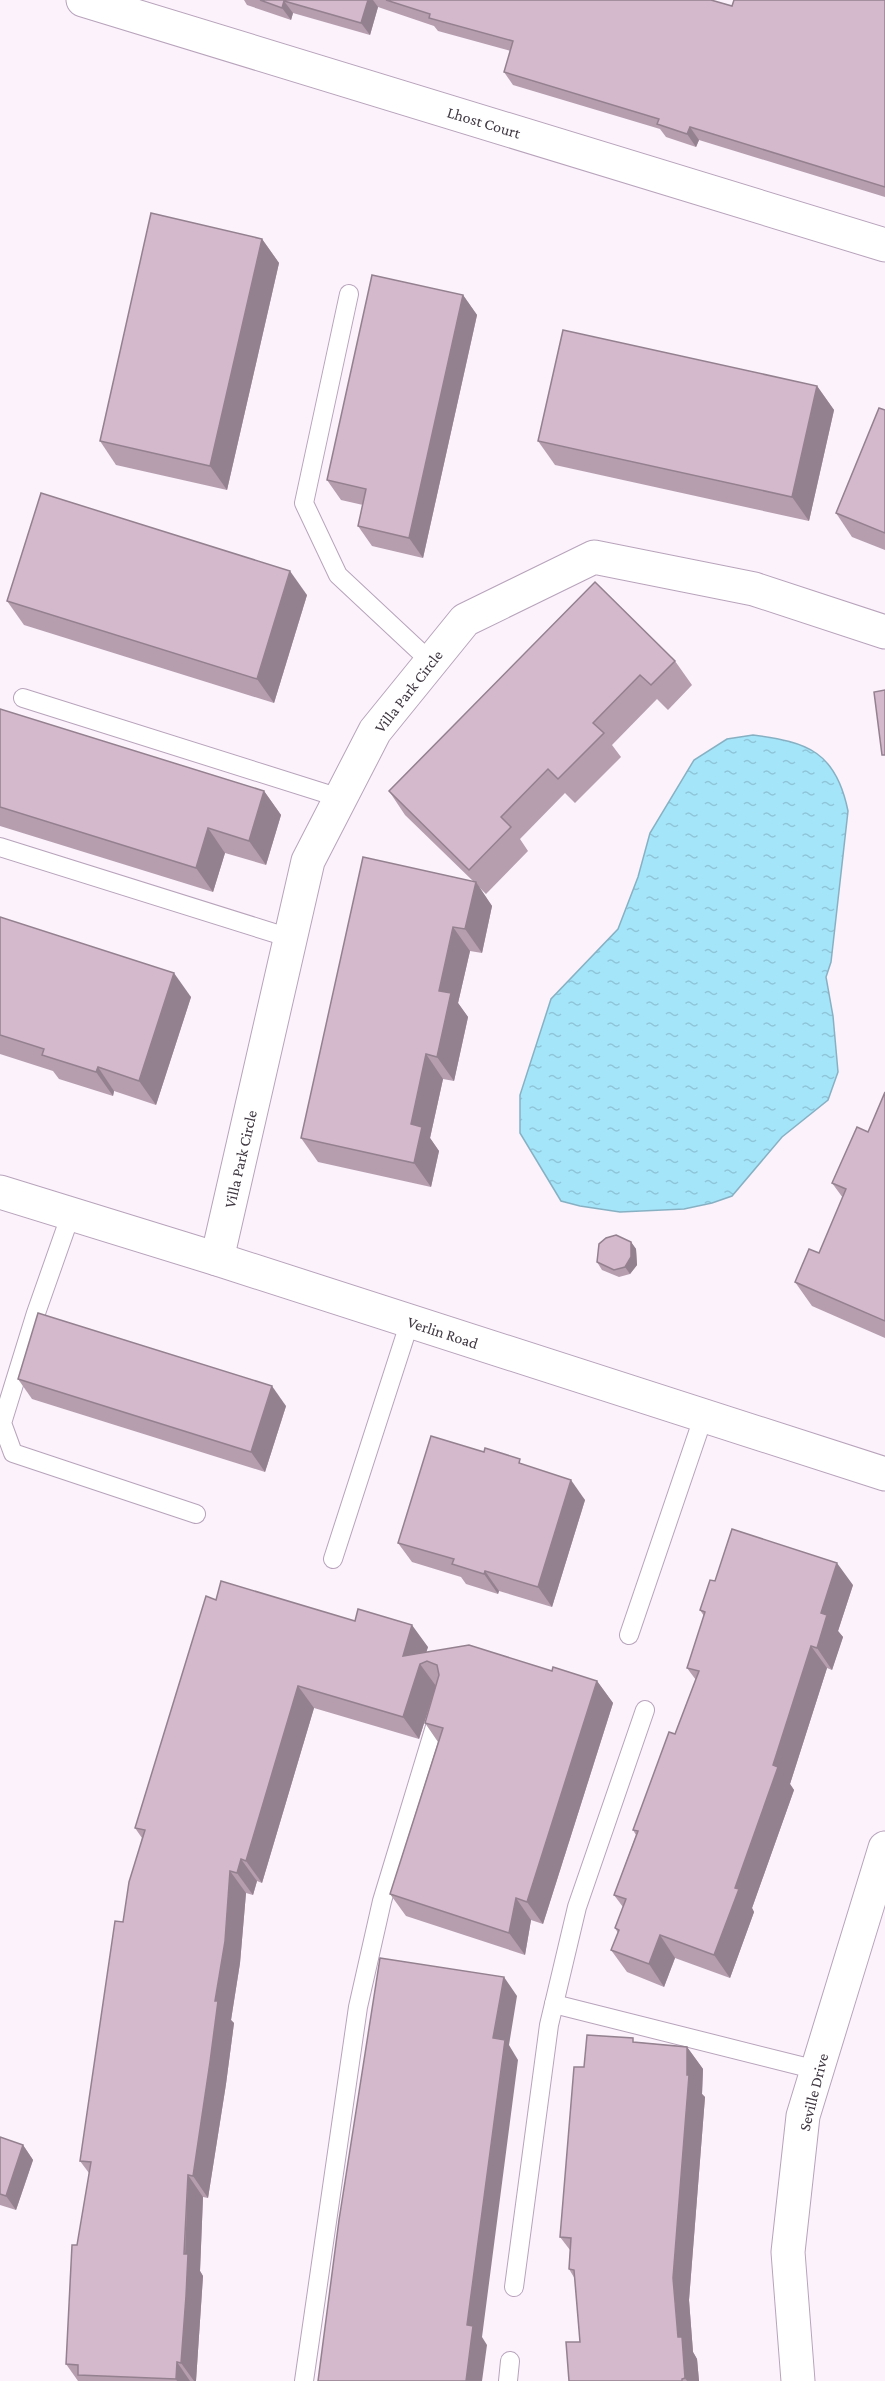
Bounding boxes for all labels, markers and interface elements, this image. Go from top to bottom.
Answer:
street label: Lhost Court [445,103,523,142]
street label: Villa Park Circle [371,647,446,736]
street label: Villa Park Circle [221,1108,260,1210]
street label: Verlin Road [405,1313,481,1352]
street label: Seville Drive [796,2052,831,2133]

